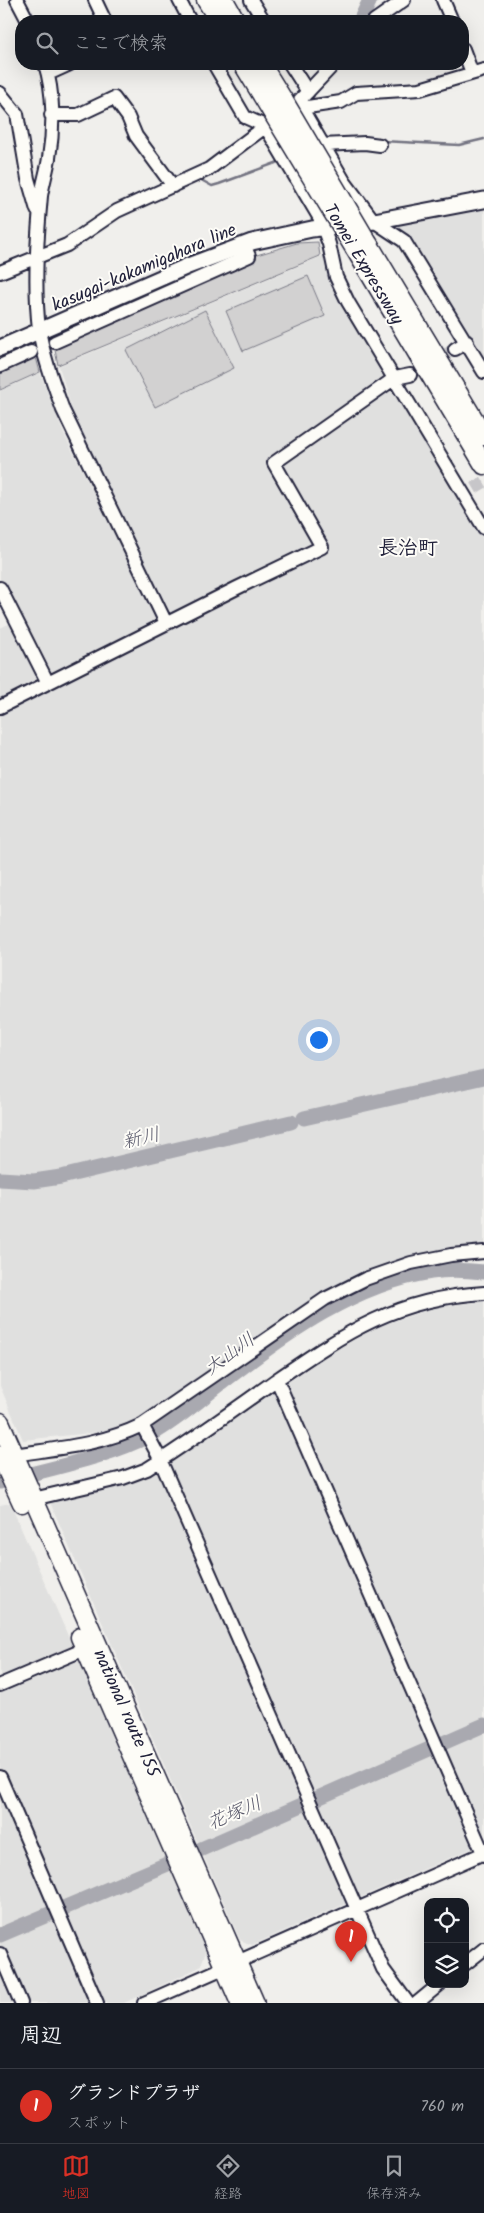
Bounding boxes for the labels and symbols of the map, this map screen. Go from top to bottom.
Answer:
street label: Tomei Expressway [315,199,411,331]
street label: kasugai-kakamigahara line [48,216,241,320]
district label: 長治町 [378,533,438,565]
your location [306,1027,332,1053]
water label: 新川 [120,1120,163,1158]
water label: 大山川 [198,1326,262,1384]
street label: national route 155 [84,1645,167,1783]
water label: 花塚川 [203,1789,267,1839]
pin: 1 [335,1921,367,1962]

